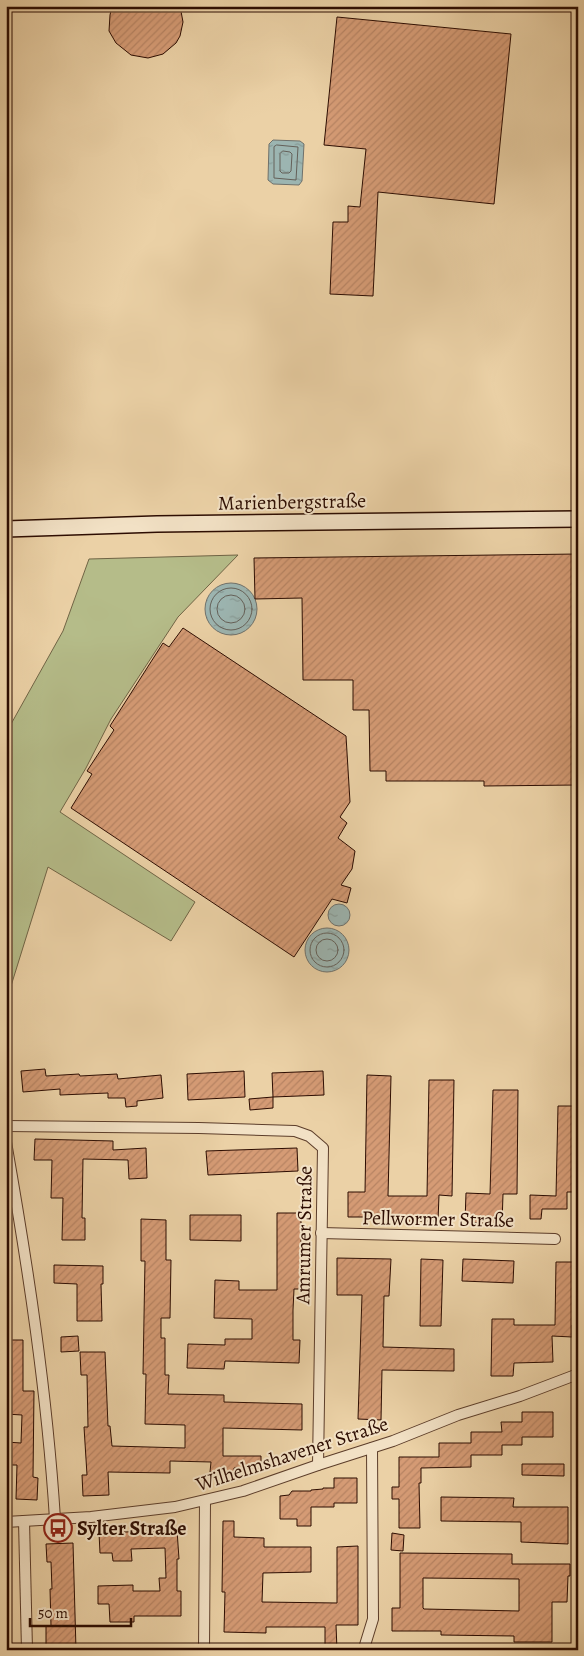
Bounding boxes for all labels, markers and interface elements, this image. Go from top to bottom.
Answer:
street label: Marienbergstraße [218,487,366,517]
street label: Amrumer Straße [289,1166,319,1305]
street label: Pellwormer Straße [362,1204,514,1234]
street label: Wilhelmshavener Straße [191,1410,392,1498]
bus stop icon: Sylter Straße [43,1513,73,1543]
place label: Sylter Straße [77,1515,187,1542]
scale bar [30,1596,131,1628]
text: 50 m [38,1603,68,1623]

